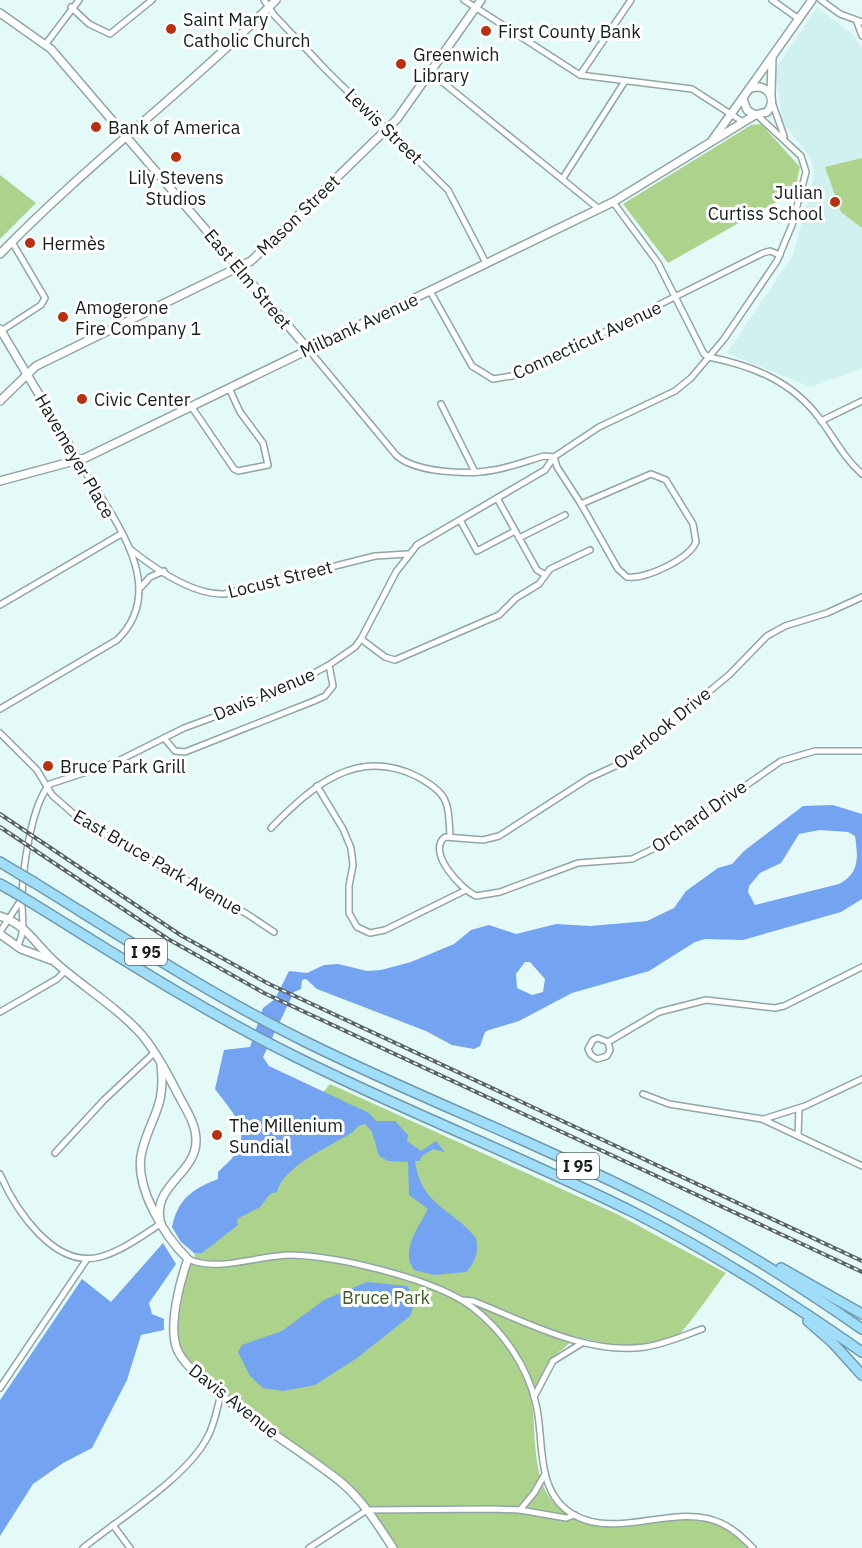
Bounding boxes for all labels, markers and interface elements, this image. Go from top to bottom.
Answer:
place label: Saint Mary Catholic Church [183,8,311,52]
place label: First County Bank [498,20,641,43]
marker: Saint Mary Catholic Church [164,22,178,36]
marker: First County Bank [479,24,493,38]
place label: Greenwich Library [413,43,500,87]
marker: Greenwich Library [394,57,408,71]
street label: Lewis Street [340,83,428,169]
place label: Bank of America [108,116,241,139]
marker: Bank of America [89,120,103,134]
marker: Lily Stevens Studios [169,150,183,164]
place label: Lily Stevens Studios [128,166,224,210]
street label: Mason Street [252,170,344,260]
place label: Julian Curtiss School [708,181,823,225]
marker: Julian Curtiss School [828,195,842,209]
street label: East Elm Street [199,224,297,334]
place label: Hermès [42,232,106,255]
marker: Hermès [23,236,37,250]
street label: Milbank Avenue [296,287,422,362]
street label: Connecticut Avenue [509,295,665,385]
place label: Amogerone Fire Company 1 [75,296,201,340]
marker: Amogerone Fire Company 1 [56,310,70,324]
place label: Civic Center [94,388,191,411]
street label: Havemeyer Place [30,390,120,523]
marker: Civic Center [75,392,89,406]
street label: Locust Street [225,555,335,603]
street label: Davis Avenue [210,662,318,726]
street label: Overlook Drive [609,682,715,774]
place label: Bruce Park Grill [60,755,186,778]
marker: Bruce Park Grill [41,759,55,773]
street label: Orchard Drive [647,775,751,857]
street label: East Bruce Park Avenue [69,804,247,920]
road number: I 95 [125,939,167,965]
place label: The Millenium Sundial [229,1114,343,1158]
marker: The Millenium Sundial [210,1128,224,1142]
road number: I 95 [557,1153,599,1179]
park label: Bruce Park [342,1286,431,1309]
street label: Davis Avenue [184,1359,284,1443]

